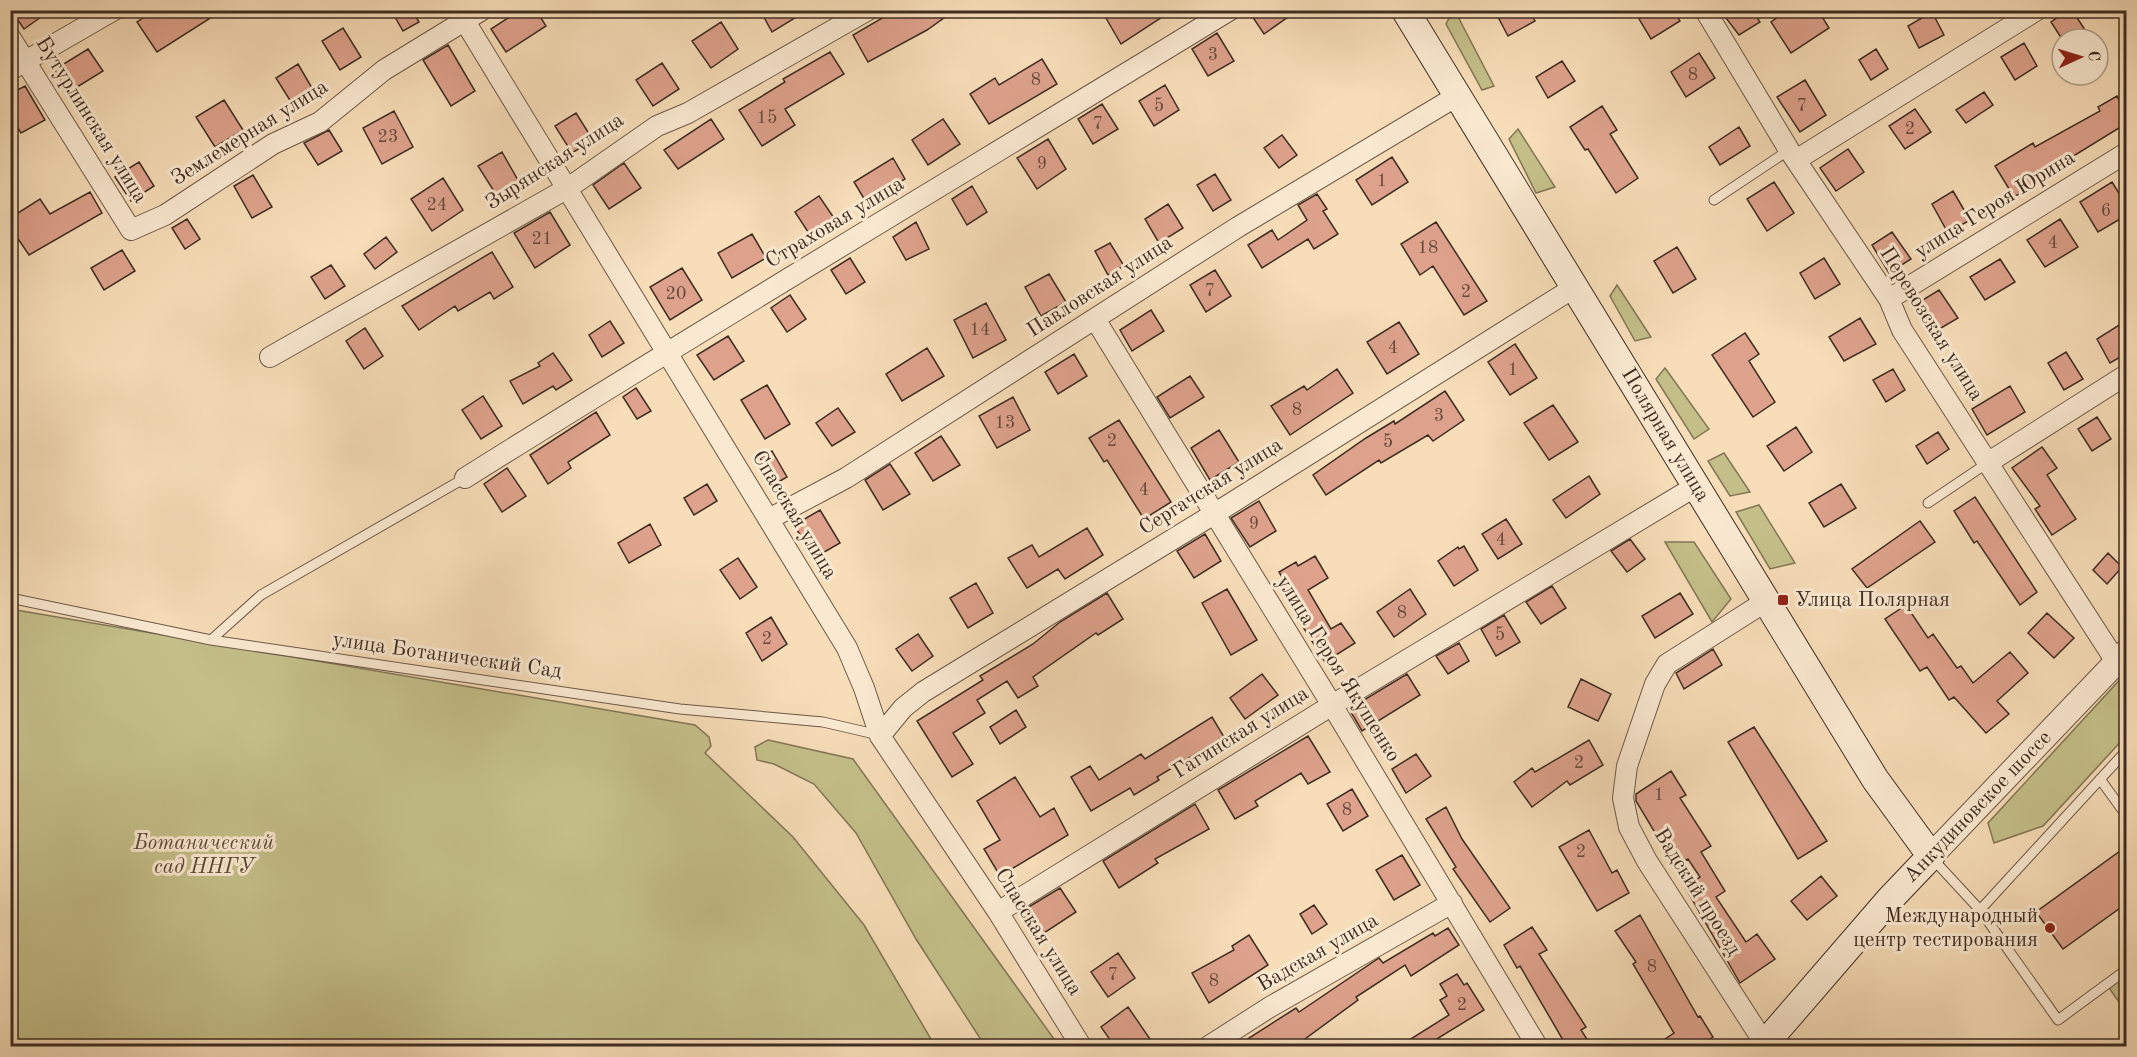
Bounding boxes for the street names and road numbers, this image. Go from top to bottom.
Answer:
street label: Бутурлинская улица [31,33,151,207]
street label: Землемерная улица [168,76,332,190]
street label: Зырянская улица [482,110,628,214]
street label: улица Героя Юрина [1911,147,2079,263]
street label: Страховая улица [762,174,908,272]
street label: Павловская улица [1024,232,1176,342]
street label: Перевозская улица [1875,243,1987,405]
street label: Полярная улица [1617,365,1713,505]
street label: Сергачская улица [1136,434,1286,540]
street label: Спасская улица [747,447,841,583]
street label: улица Героя Якушенко [1272,572,1404,766]
street label: улица Ботанический Сад [331,630,564,683]
street label: Гагинская улица [1170,683,1312,783]
street label: Анкудиновское шоссе [1900,727,2056,887]
street label: Вадский проезд [1650,825,1745,960]
street label: Спасская улица [990,865,1086,999]
street label: Вадская улица [1254,910,1382,996]

